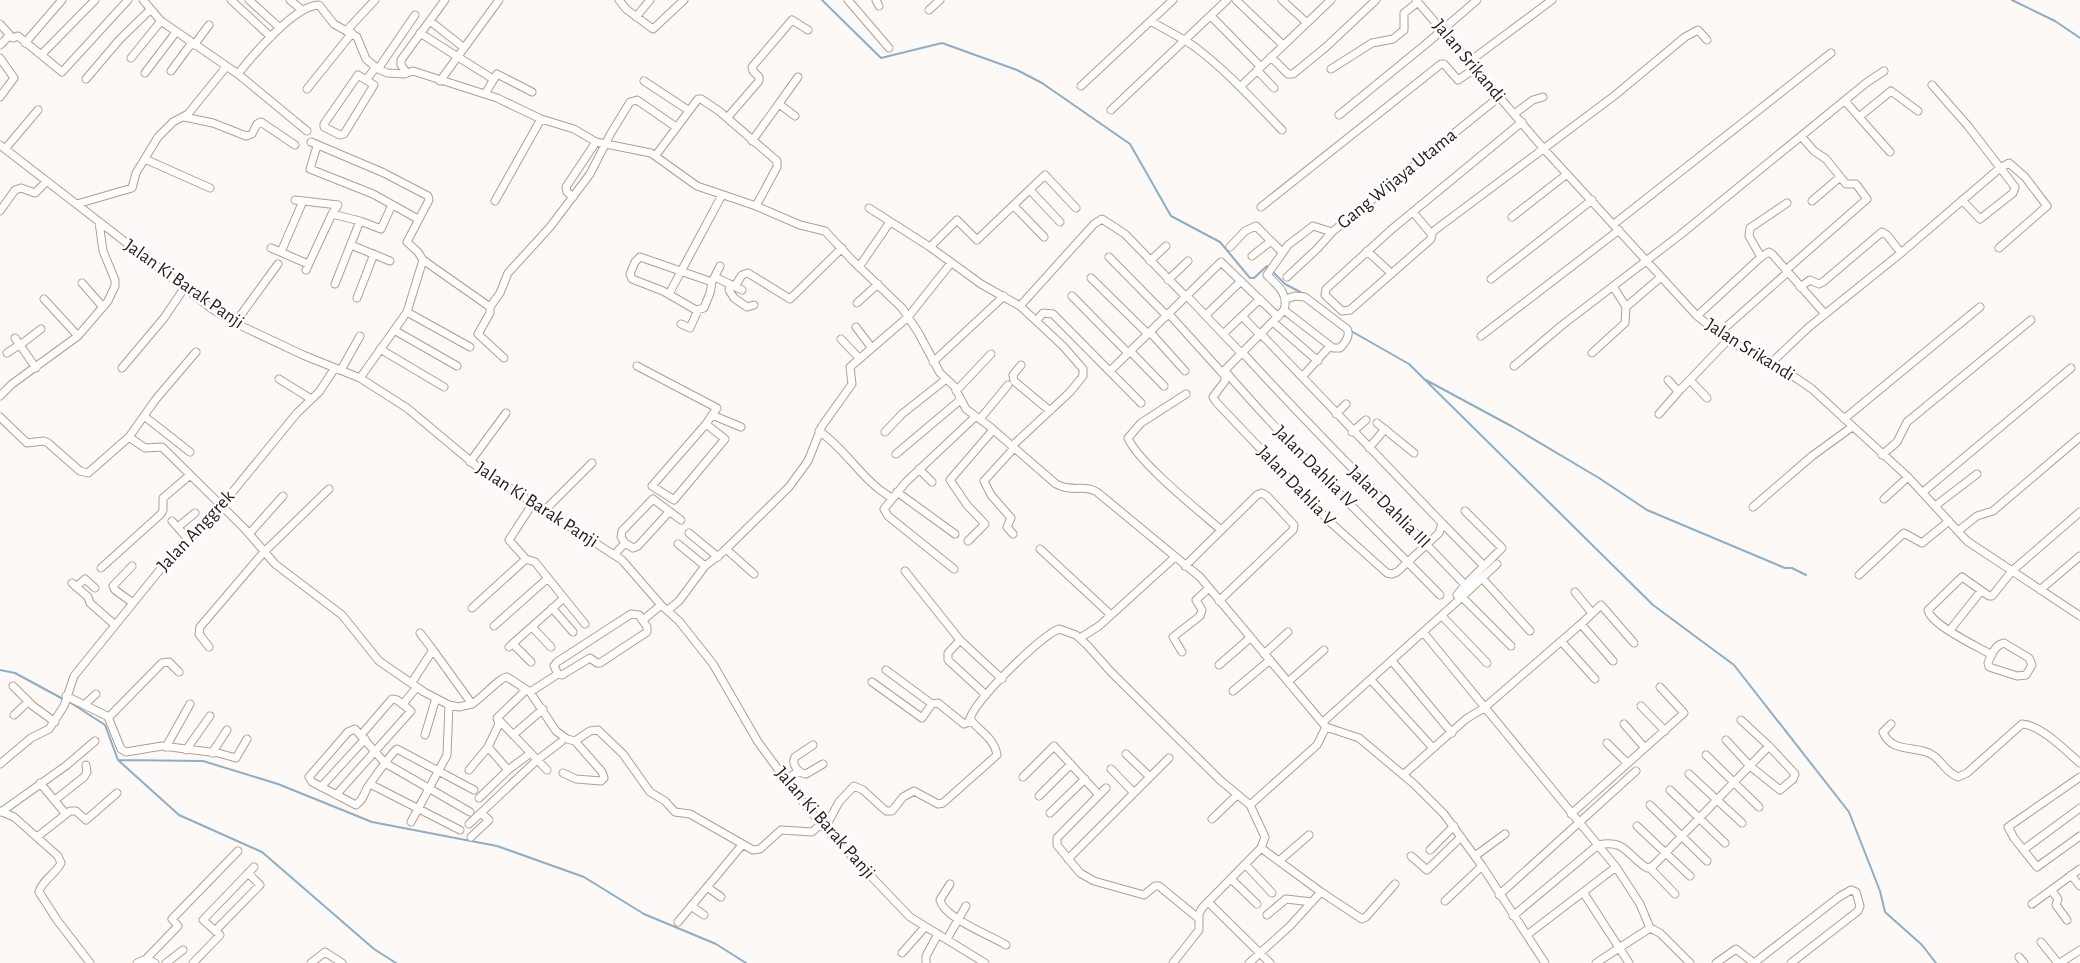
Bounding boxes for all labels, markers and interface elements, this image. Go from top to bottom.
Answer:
street label: Jalan Srikandi [1429,16,1509,106]
street label: Gang Wijaya Utama [1334,125,1460,233]
street label: Jalan Ki Barak Panji [121,236,247,332]
street label: Jalan Srikandi [1702,315,1798,385]
street label: Jalan Dahlia IV [1270,422,1360,512]
street label: Jalan Dahlia V [1253,442,1339,530]
street label: Jalan Ki Barak Panji [473,459,601,551]
street label: Jalan Dahlia III [1344,462,1434,552]
street label: Jalan Anggrek [154,487,238,575]
street label: Jalan Ki Barak Panji [771,763,879,883]

